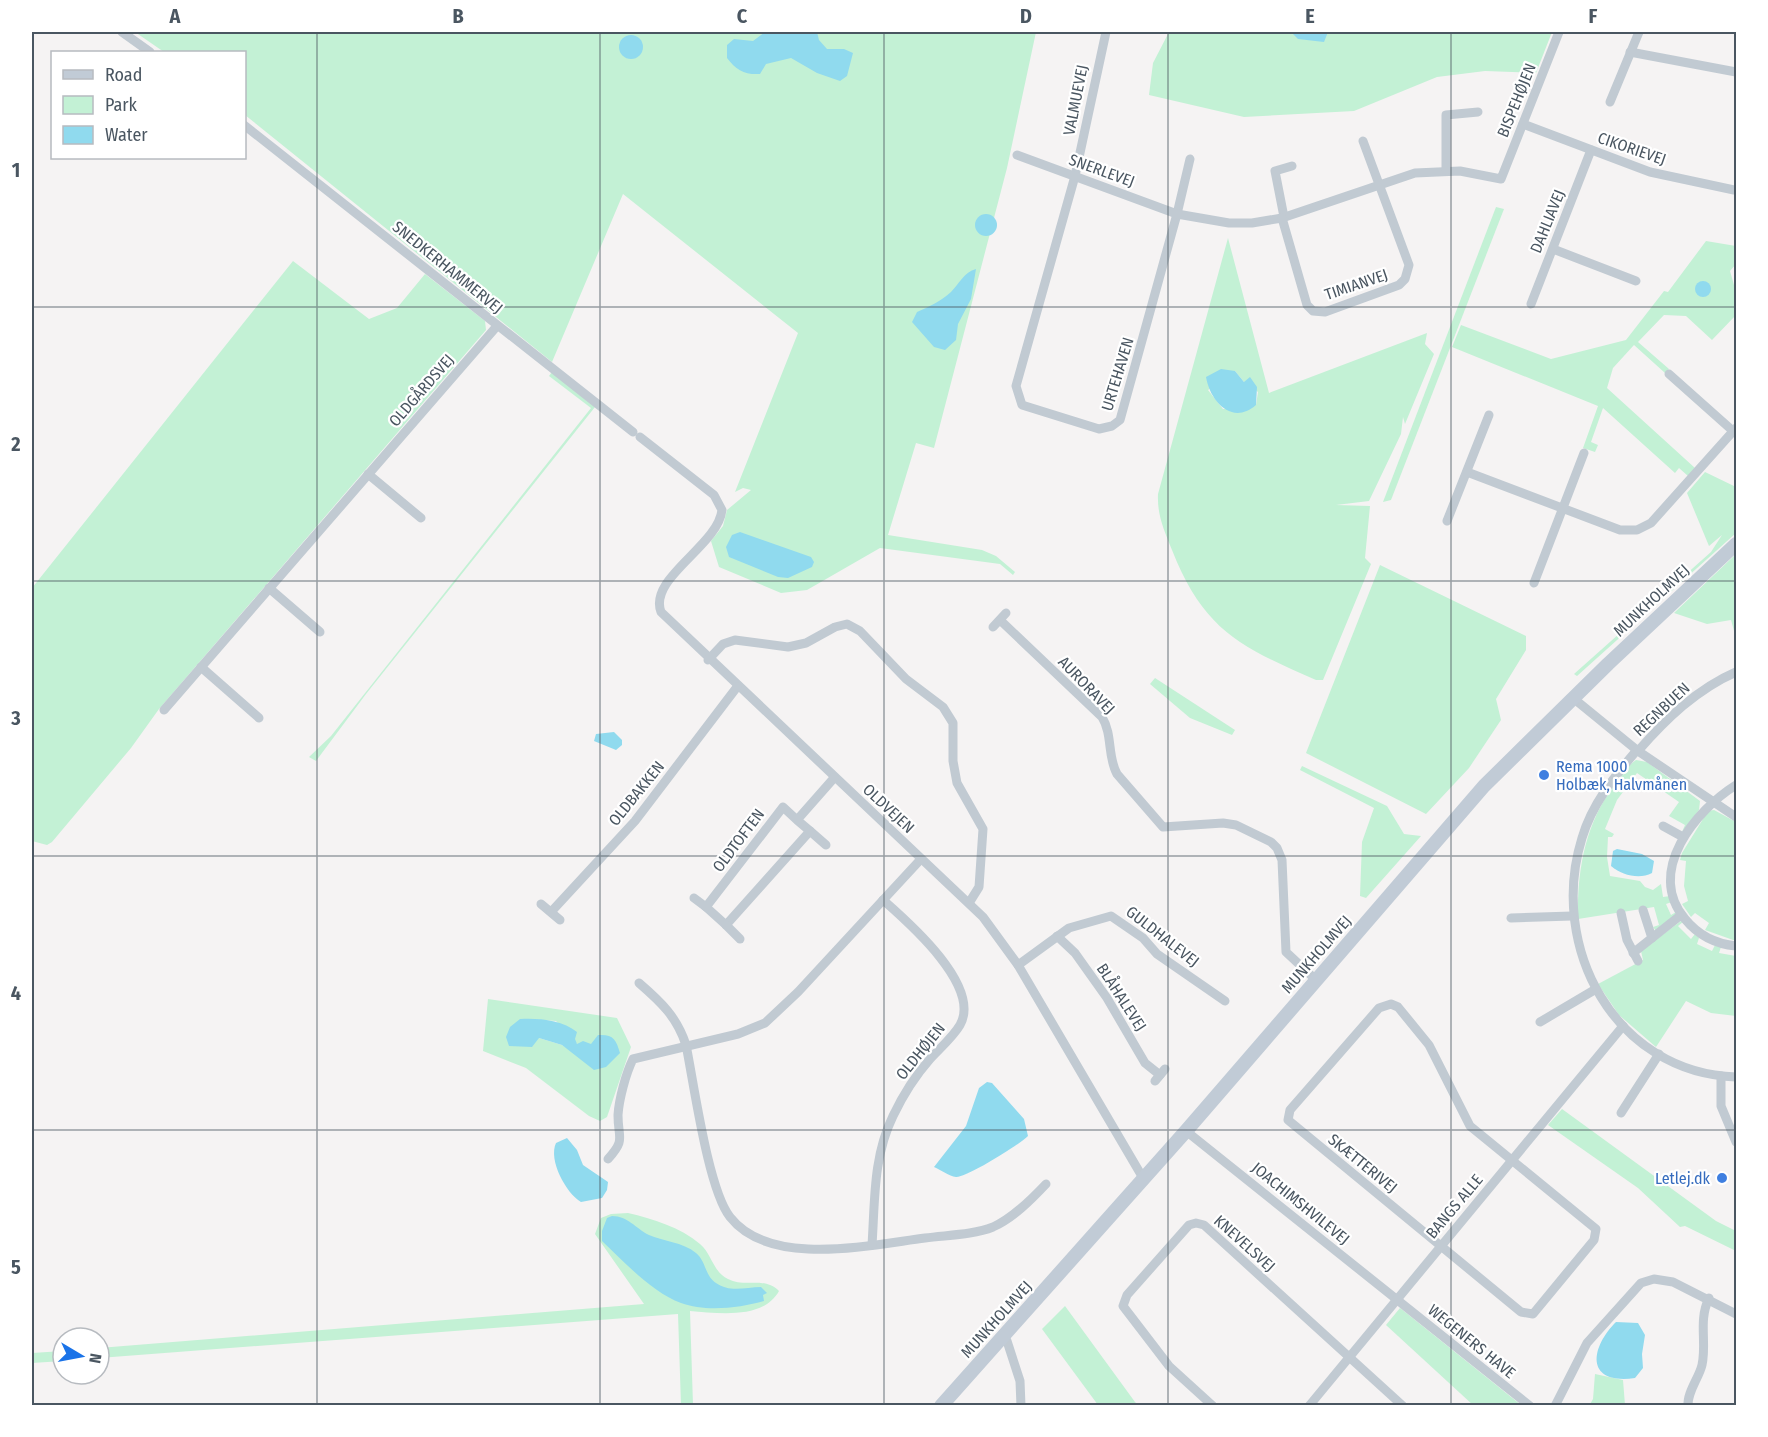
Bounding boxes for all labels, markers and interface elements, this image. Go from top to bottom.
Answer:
text: A [169,4,182,28]
text: B [452,4,464,28]
text: C [737,4,748,28]
text: D [1020,4,1032,28]
text: E [1305,4,1315,28]
text: F [1589,4,1598,28]
legend [51,51,246,159]
street label: BISPEHØJEN [1493,60,1540,140]
street label: VALMUEVEJ [1059,63,1092,137]
text: Road [105,64,142,86]
text: Park [105,94,138,116]
text: Water [105,124,148,146]
street label: CIKORIEVEJ [1595,128,1668,169]
street label: SNERLEVEJ [1066,150,1137,191]
text: 1 [12,158,20,182]
street label: DAHLIAVEJ [1526,187,1569,256]
street label: SNEDKERHAMMERVEJ [389,217,507,318]
street label: TIMIANVEJ [1322,265,1390,304]
street label: URTEHAVEN [1097,335,1138,413]
street label: OLDGÅRDSVEJ [384,350,458,430]
text: 2 [10,432,21,456]
street label: MUNKHOLMVEJ [1609,560,1693,640]
street label: AURORAVEJ [1054,652,1119,718]
street label: REGNBUEN [1629,678,1694,740]
text: 3 [10,706,21,730]
street label: OLDBAKKEN [605,757,668,829]
place label: Rema 1000 Holbæk, Halvmånen [1556,757,1687,794]
marker: Rema 1000 Holbæk, Halvmånen [1537,768,1551,782]
street label: OLDVEJEN [859,780,918,837]
street label: OLDTOFTEN [708,805,768,876]
street label: GULDHALEVEJ [1122,902,1203,971]
street label: MUNKHOLMVEJ [1277,912,1355,997]
street label: BLÅHALEVEJ [1093,959,1151,1035]
text: 4 [11,981,21,1005]
street label: OLDHØJEN [892,1019,949,1084]
street label: SKÆTTERIVEJ [1324,1130,1401,1197]
street label: JOACHIMSHVILEVEJ [1248,1158,1353,1249]
place label: Letlej.dk [1655,1169,1711,1188]
street label: BANGS ALLE [1422,1170,1487,1242]
marker: Letlej.dk [1715,1171,1729,1185]
street label: KNEVELSVEJ [1210,1211,1279,1276]
text: 5 [11,1255,21,1279]
street label: MUNKHOLMVEJ [957,1277,1036,1362]
street label: WEGENERS HAVE [1424,1300,1519,1382]
north arrow [51,1326,111,1386]
text: N [85,1352,105,1365]

